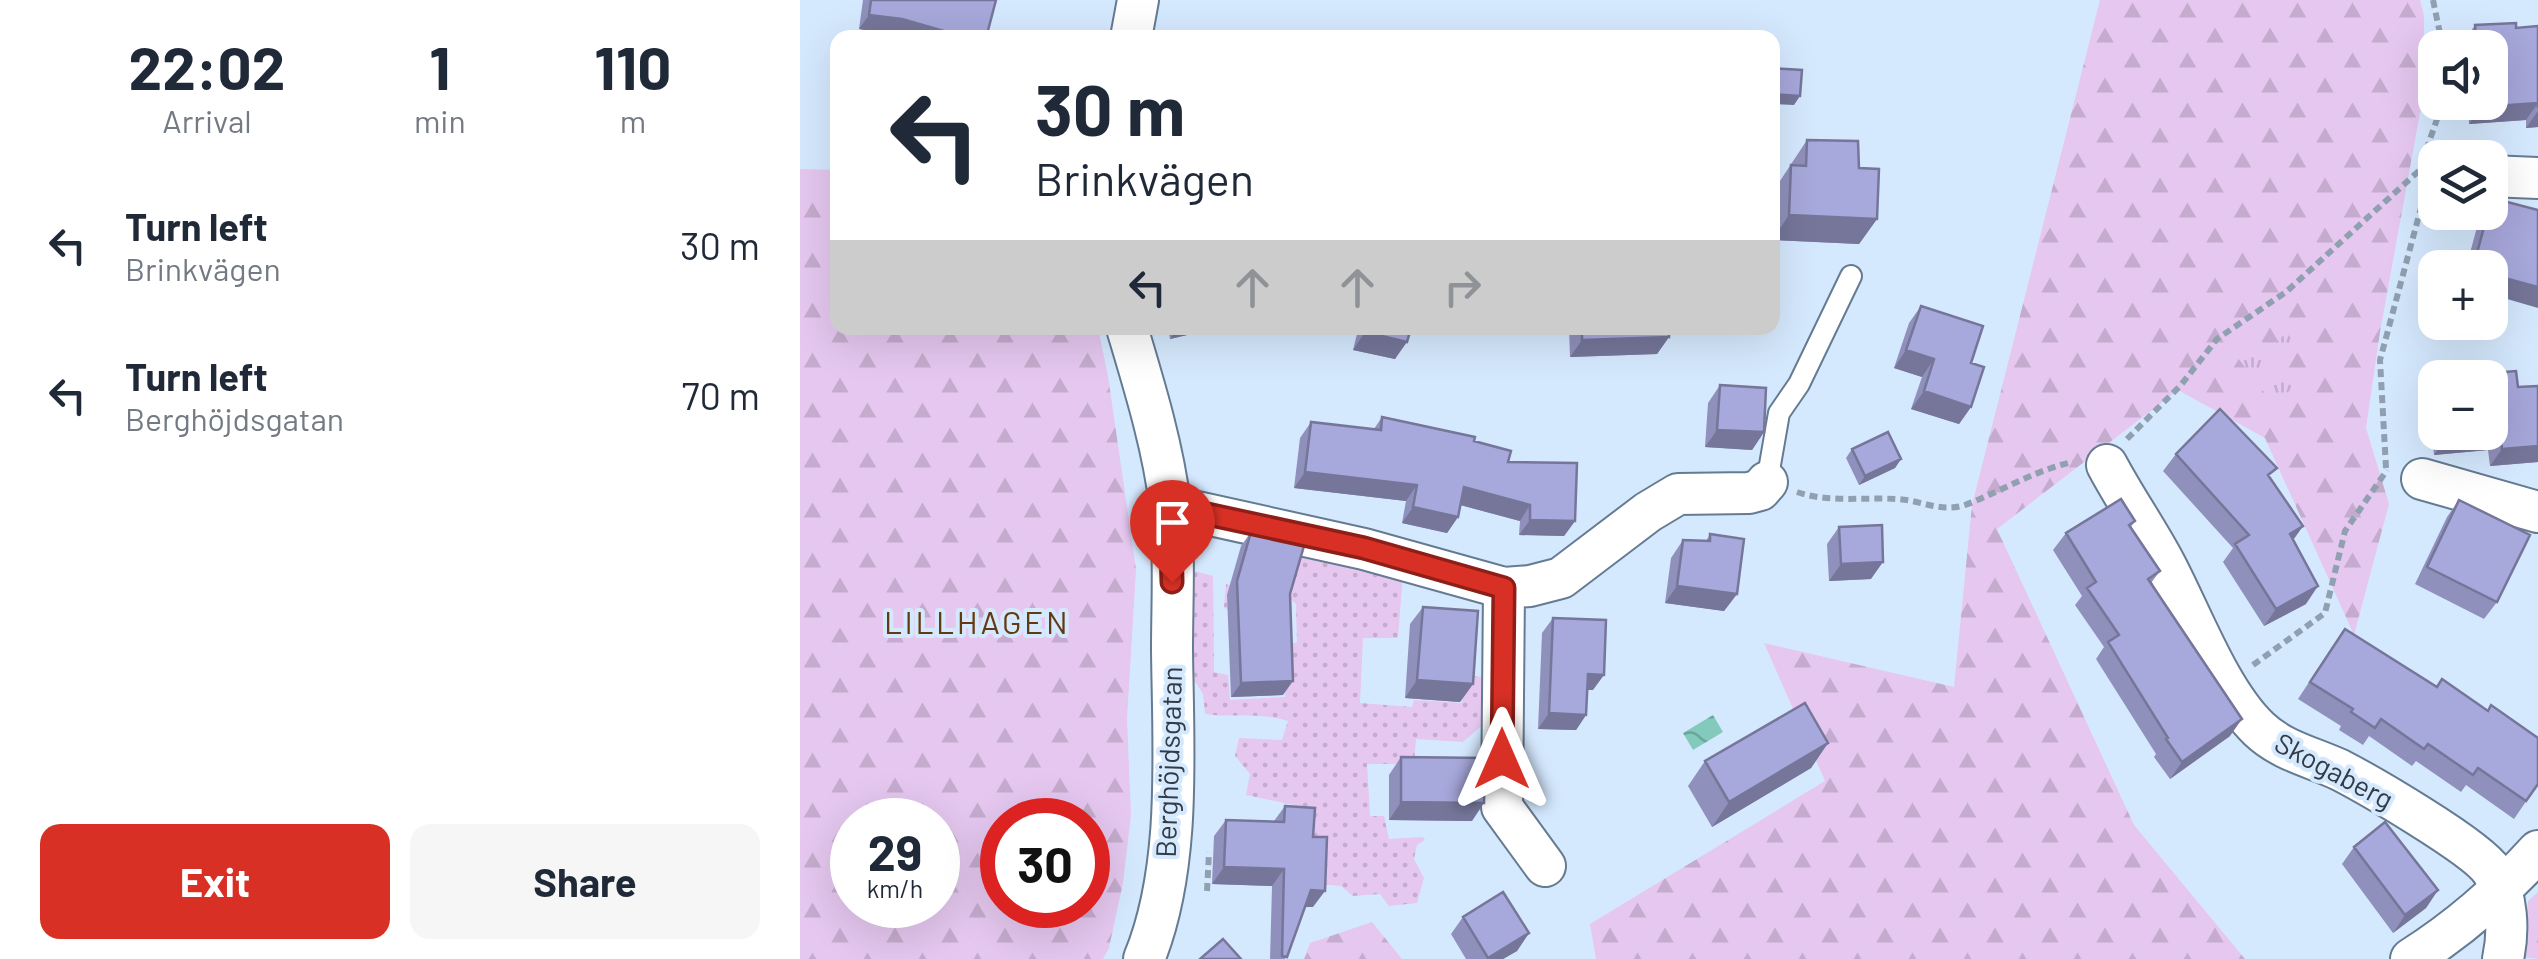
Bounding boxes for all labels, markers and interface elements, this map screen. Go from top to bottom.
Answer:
text: 22:02 [129,30,285,102]
text: 1 [429,30,450,102]
text: 110 [594,30,671,102]
map controls [2418,30,2508,450]
button: sound [2418,30,2508,120]
text: 30 m [1035,66,1185,150]
icon: left [870,70,1000,200]
text: Arrival [162,101,252,139]
text: min [414,101,466,139]
text: m [620,101,646,139]
button: layers [2418,140,2508,230]
text: Brinkvägen [1035,151,1254,205]
text: Turn left [125,203,268,249]
icon: left [40,218,95,273]
text: 30 m [680,222,760,268]
text: Brinkvägen [125,249,281,287]
button: + [2418,250,2508,340]
icon: left [1120,260,1175,315]
icon: ahead [1225,260,1280,315]
icon: ahead [1330,260,1385,315]
icon: right [1435,260,1490,315]
text: Turn left [125,353,268,399]
button: − [2418,360,2508,450]
icon: left [40,368,95,423]
text: 70 m [682,372,760,418]
text: Berghöjdsgatan [125,399,344,437]
pin [1130,480,1215,583]
icon: arrive [1145,495,1200,550]
district label: LILLHAGEN [884,602,1070,640]
street label: Berghöjdsgatan [1148,666,1188,858]
position arrow [1450,707,1554,811]
street label: Skogaberg [2269,725,2400,815]
speed limit sign: 30 [980,798,1110,928]
text: 29 [868,821,922,881]
button: Exit [40,824,390,939]
button: Share [410,824,760,939]
text: km/h [867,873,923,903]

